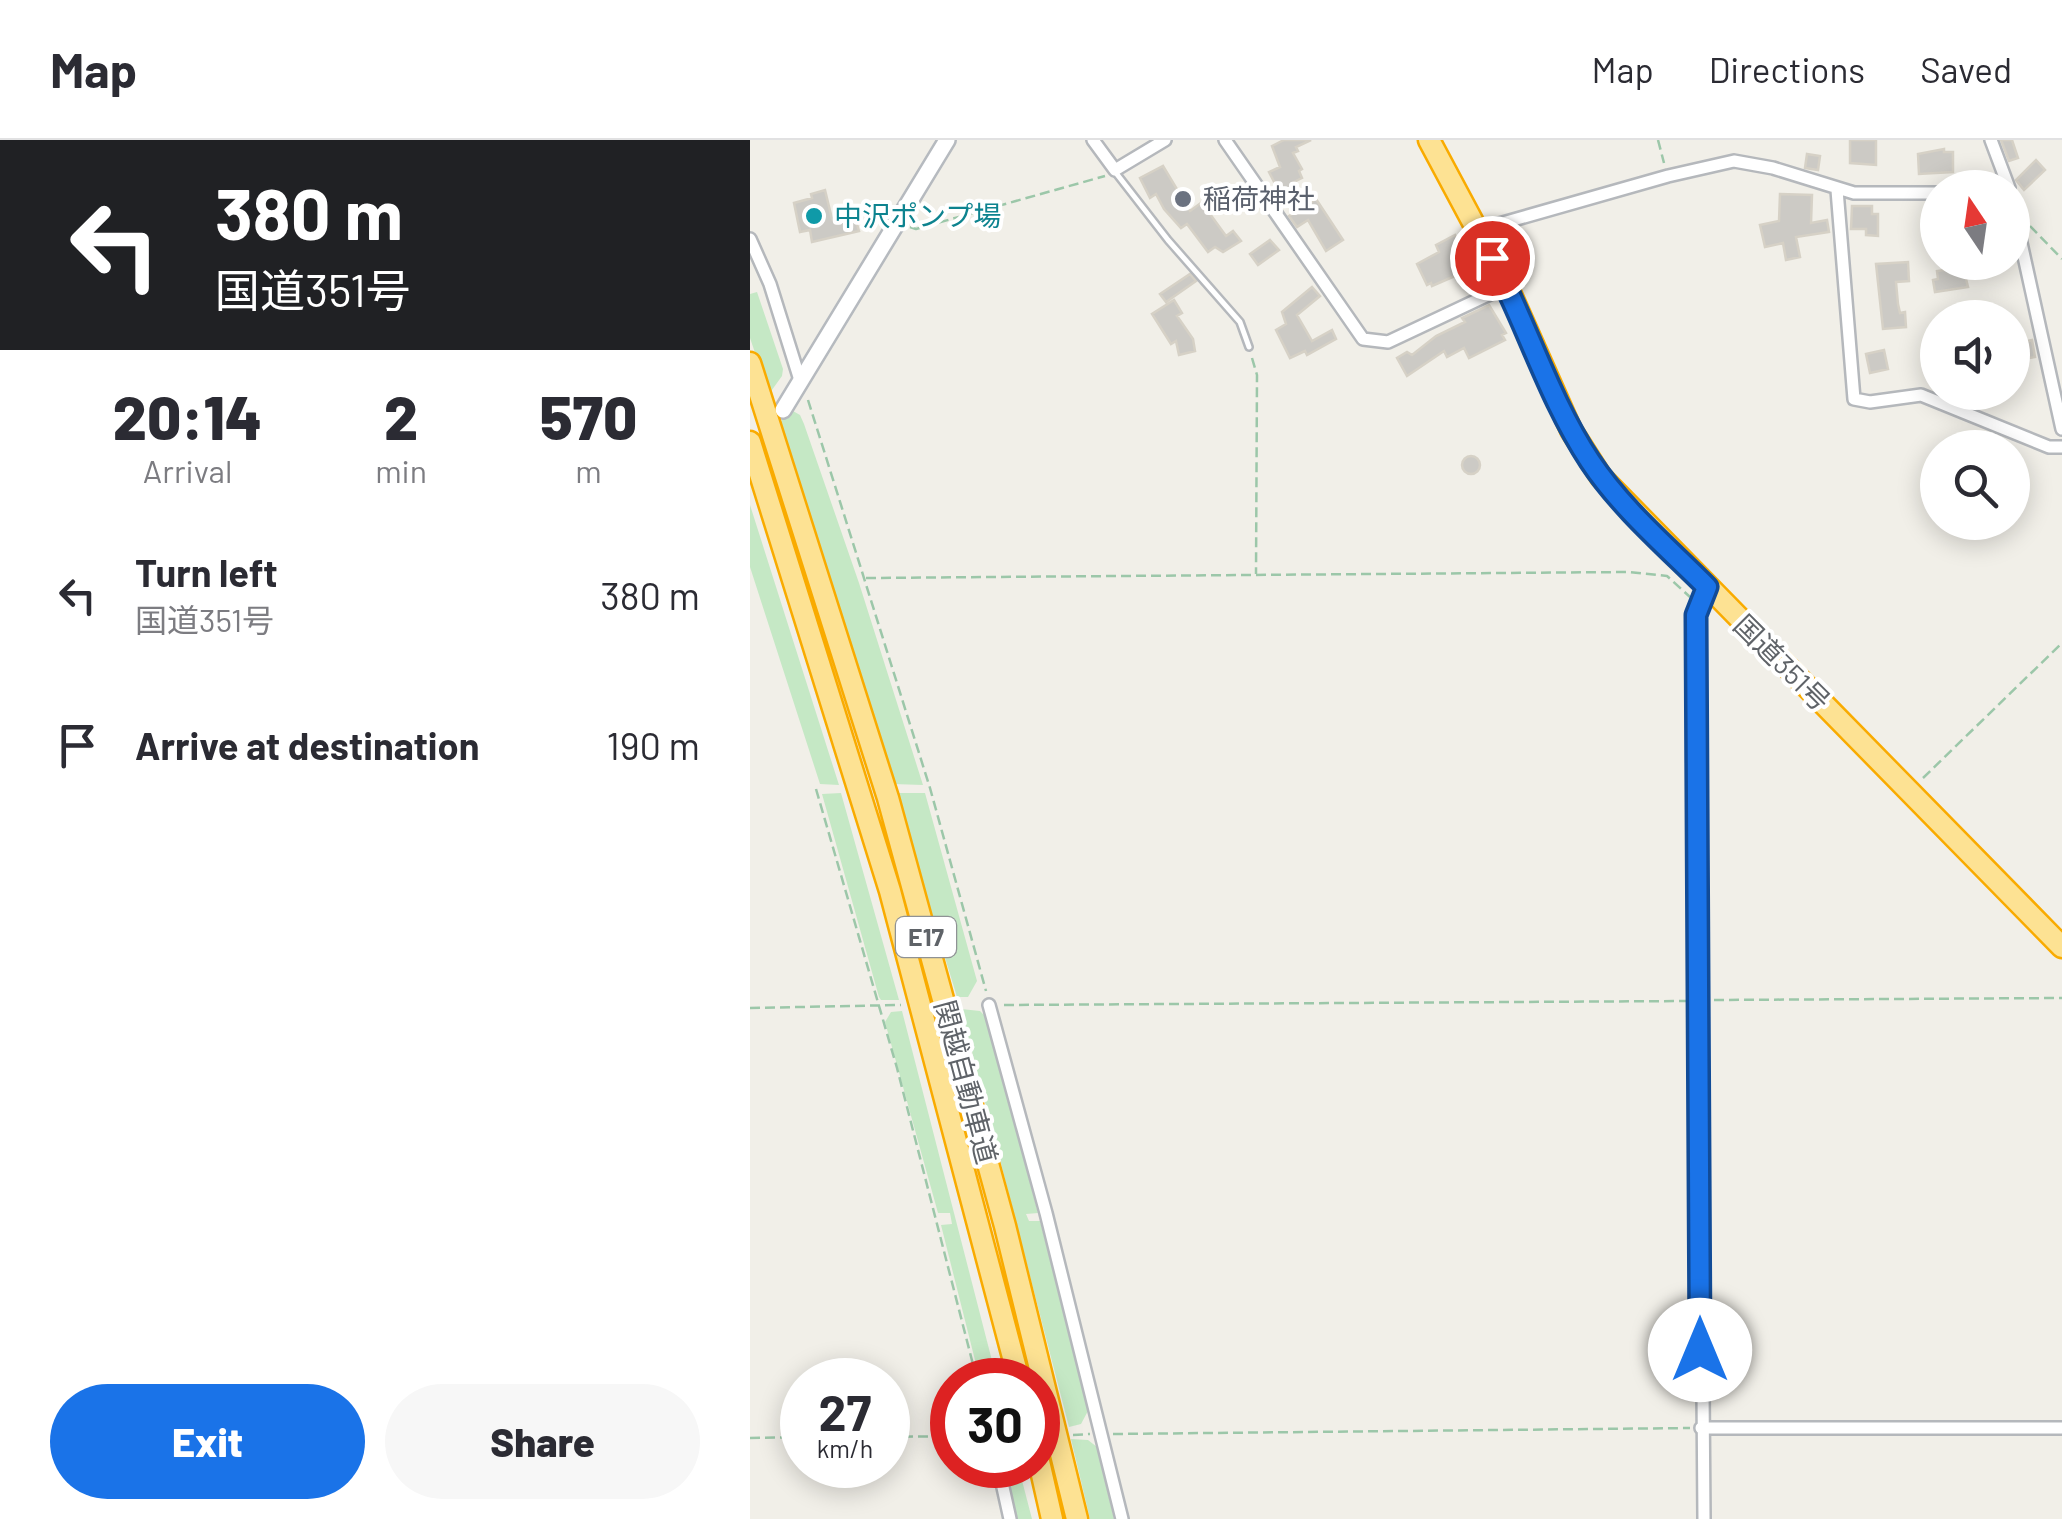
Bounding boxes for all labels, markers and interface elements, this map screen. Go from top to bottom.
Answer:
text: Map [50,40,137,98]
text: Map [1592,48,1654,90]
text: Directions [1709,48,1865,90]
text: Saved [1920,48,2012,90]
text: 380 m [215,170,403,254]
north arrow [1920,170,2030,280]
map controls [1920,170,2030,540]
icon: left [50,180,180,310]
place label: 稲荷神社 [1203,181,1315,215]
marker: 稲荷神社 [1172,188,1194,210]
place label: 中沢ポンプ場 [834,198,1001,232]
marker: 中沢ポンプ場 [803,205,825,227]
pin [1450,216,1535,301]
icon: arrive [1465,231,1520,286]
text: 国道351号 [215,262,411,316]
button: sound [1920,300,2030,410]
text: 20:14 [113,380,262,452]
text: 2 [384,380,418,452]
text: 570 [540,380,637,452]
button: search [1920,430,2030,540]
text: Arrival [143,451,232,489]
text: min [375,451,427,489]
text: m [575,451,602,489]
text: Turn left [135,549,278,595]
icon: left [50,568,105,623]
text: 380 m [600,572,700,618]
text: 国道351号 [135,600,274,638]
street label: 国道351号 [1728,607,1838,717]
icon: arrive [50,718,105,773]
text: Arrive at destination [135,722,480,768]
text: 190 m [606,722,700,768]
road number: E17 [896,917,956,957]
street label: 関越自動車道 [929,996,1005,1167]
position arrow [1648,1298,1752,1402]
speed limit sign: 30 [930,1358,1060,1488]
text: 27 [819,1381,871,1441]
button: Exit [50,1384,365,1499]
button: Share [385,1384,700,1499]
text: km/h [817,1433,873,1463]

